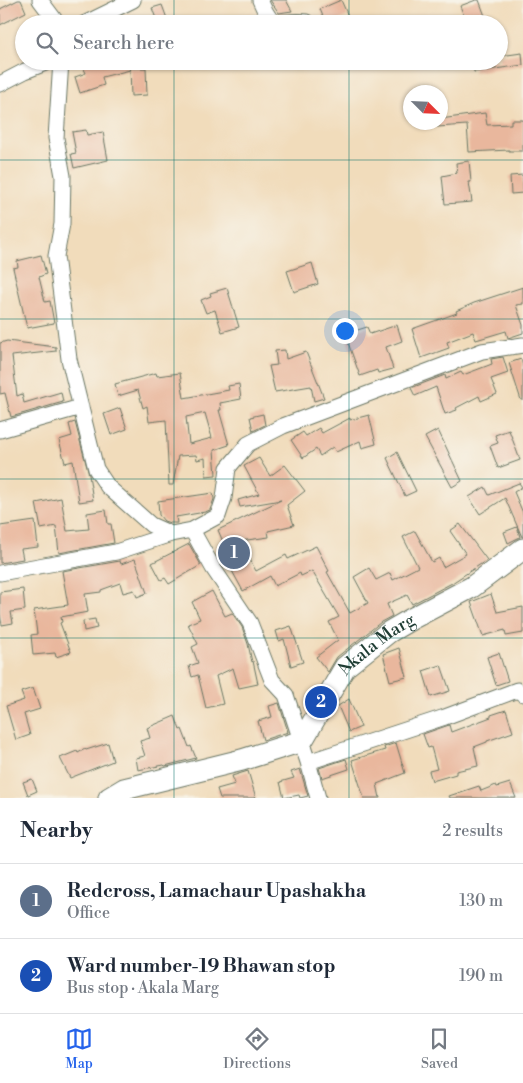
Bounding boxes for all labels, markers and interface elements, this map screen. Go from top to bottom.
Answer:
search box [15,15,508,70]
icon: search [33,29,61,57]
text: Search here [73,31,174,55]
north arrow [403,85,448,130]
your location [332,318,358,344]
pin: 1 [218,534,250,572]
street label: Akala Marg [331,608,420,680]
pin: 2 [305,683,337,721]
text: Nearby [20,818,93,844]
text: 2 results [442,821,503,841]
text: Redcross, Lamachaur Upashakha [67,879,366,903]
text: 1 [32,891,40,911]
text: 130 m [459,891,503,911]
text: Office [67,903,110,923]
text: Ward number-19 Bhawan stop [67,954,336,978]
text: 2 [31,966,41,986]
text: 190 m [459,966,503,986]
text: Bus stop · Akala Marg [67,978,219,998]
tab: Map [65,1025,93,1073]
tab: Directions [223,1025,291,1073]
tab: Saved [421,1025,458,1073]

